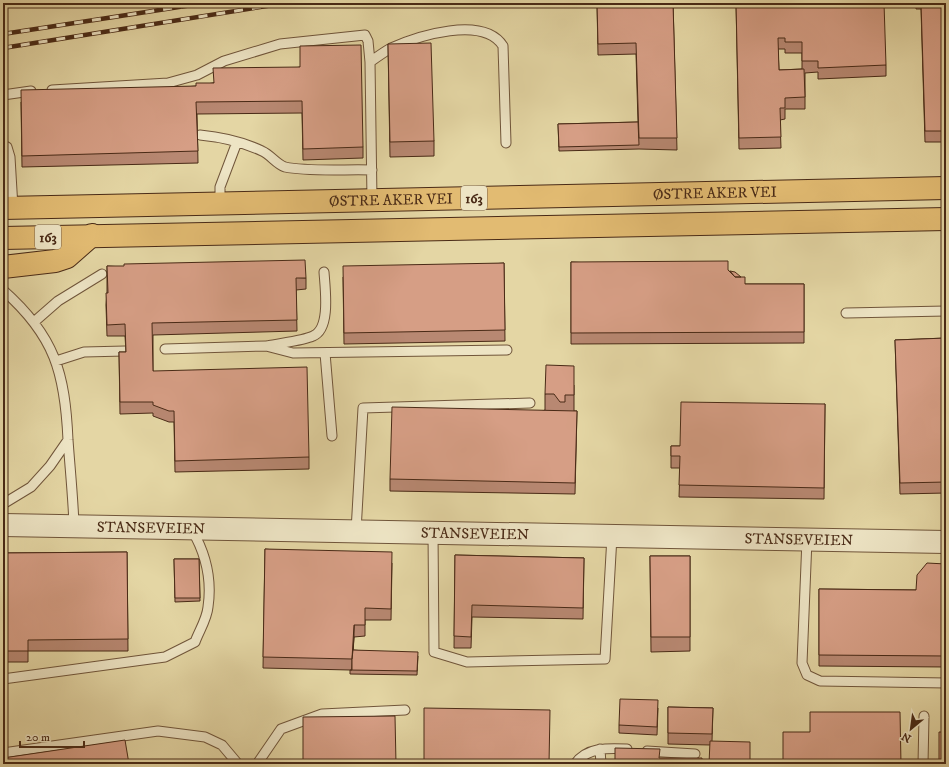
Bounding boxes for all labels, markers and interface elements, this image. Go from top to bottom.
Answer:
street label: ØSTRE AKER VEI [653,183,777,204]
road number: 163 [461,186,487,210]
street label: ØSTRE AKER VEI [329,189,453,211]
road number: 163 [35,225,61,249]
street label: STANSEVEIEN [97,518,205,539]
street label: STANSEVEIEN [421,524,529,544]
street label: STANSEVEIEN [745,529,853,550]
north arrow [891,709,931,749]
scale bar [20,723,84,749]
text: N [899,729,914,745]
text: 20 m [26,730,50,745]

